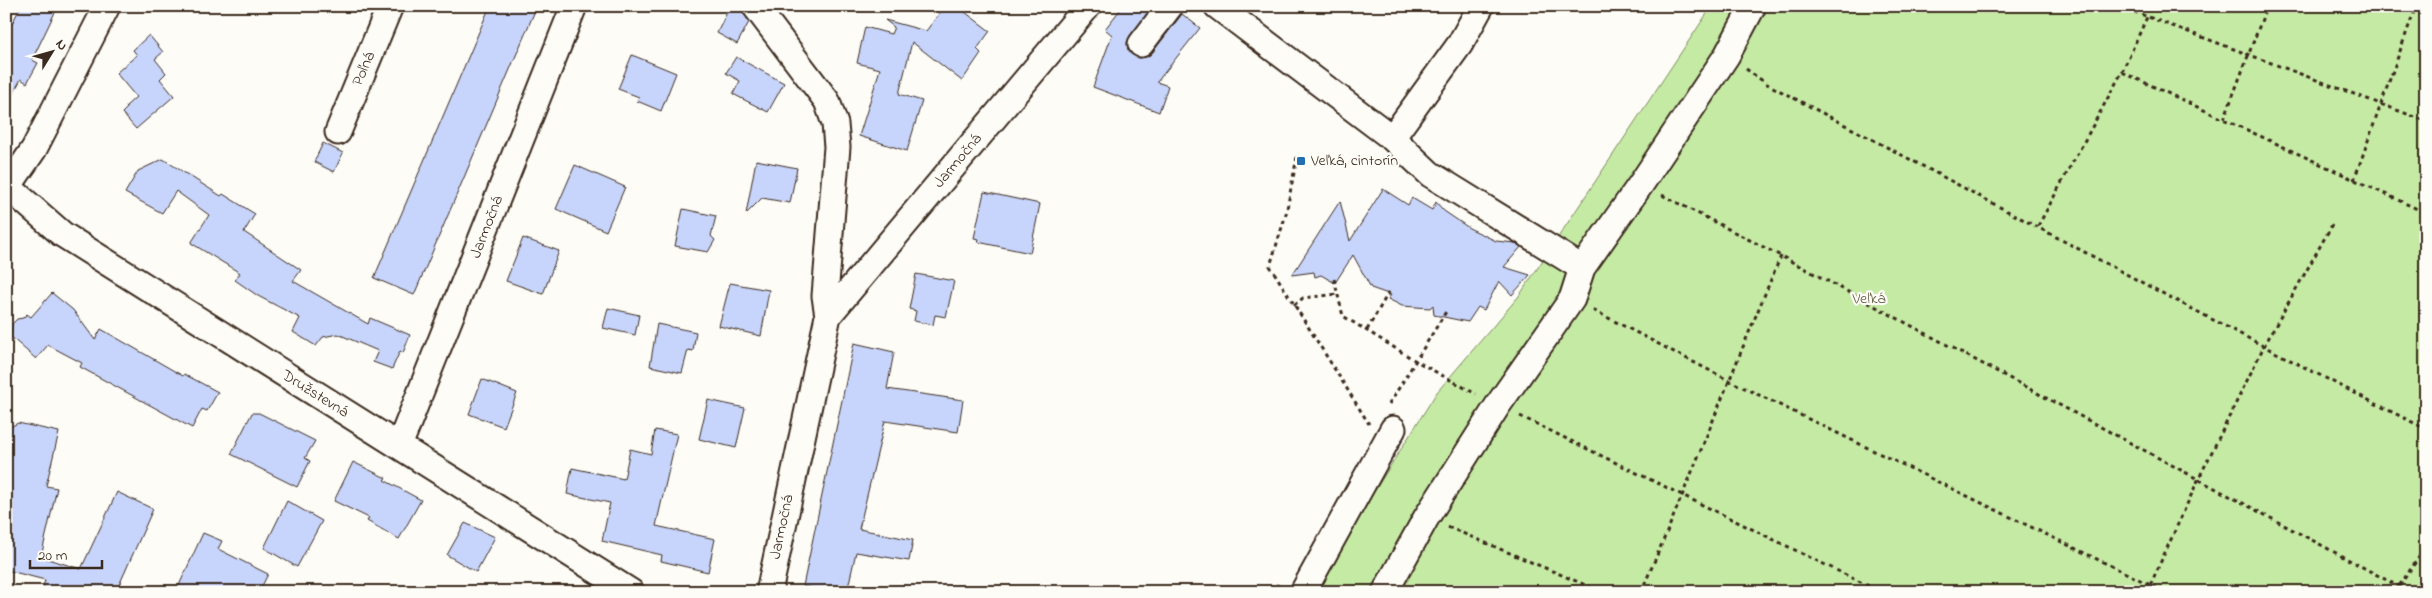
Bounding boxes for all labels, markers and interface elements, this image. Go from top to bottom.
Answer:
north arrow [28,28,78,78]
text: N [50,35,72,55]
street label: Poľná [346,48,382,90]
street label: Jarmočná [928,128,988,194]
place label: Veľká, cintorín [1310,149,1398,173]
marker: Veľká, cintorín [1295,155,1307,167]
street label: Jarmočná [464,192,510,262]
park label: Veľká [1851,287,1886,311]
street label: Družstevná [276,363,353,424]
street label: Jarmočná [763,493,801,561]
scale bar [30,538,102,570]
text: 20 m [38,545,68,567]

